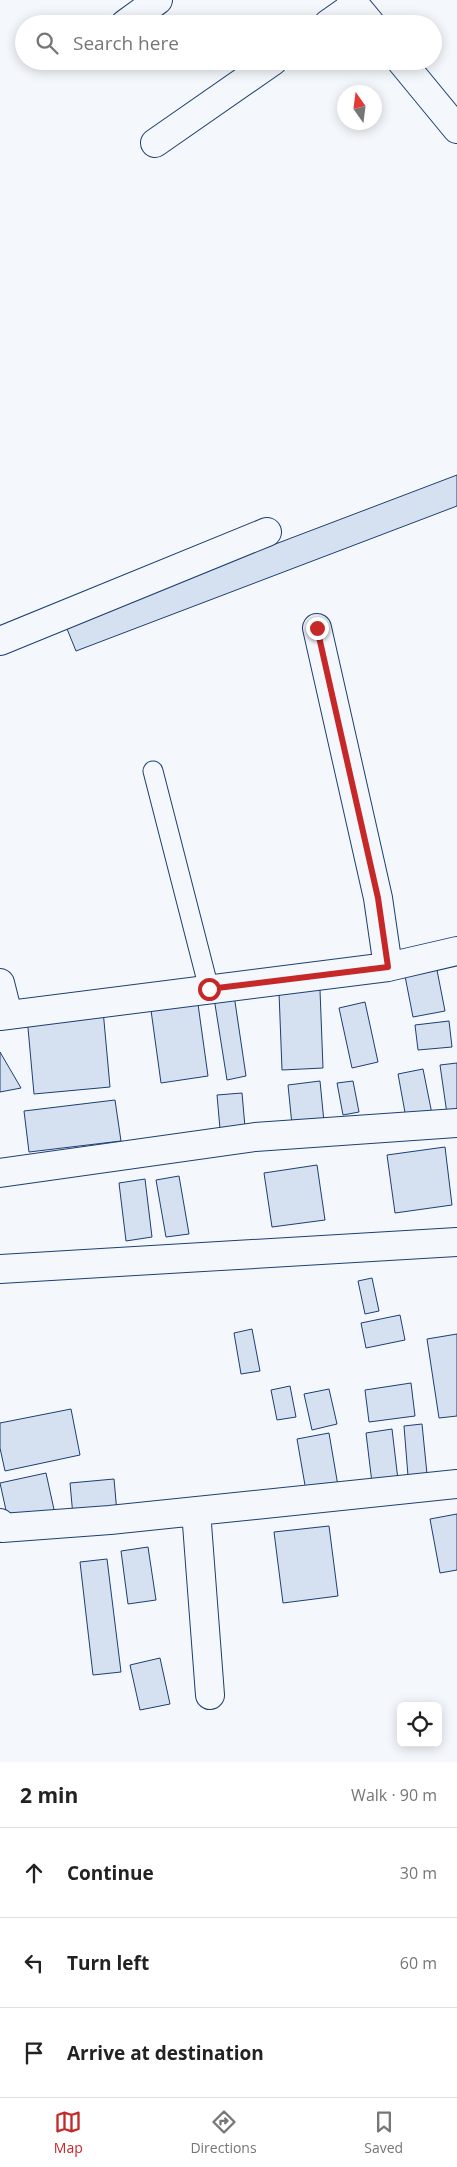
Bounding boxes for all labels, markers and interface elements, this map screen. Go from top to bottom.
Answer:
search box [15,15,442,70]
icon: search [33,29,61,57]
text: Search here [73,30,179,56]
north arrow [337,85,382,130]
route end [306,617,329,640]
route start [198,978,221,1001]
map controls [397,1702,442,1747]
button: locate [397,1702,442,1747]
text: 2 min [20,1781,78,1809]
text: Walk · 90 m [351,1784,437,1806]
icon: ahead [20,1859,48,1887]
text: Continue [67,1860,154,1886]
text: 30 m [400,1862,437,1884]
icon: left [20,1949,48,1977]
text: Turn left [67,1950,149,1976]
text: 60 m [400,1952,437,1974]
icon: arrive [20,2039,48,2067]
text: Arrive at destination [67,2040,264,2066]
tab: Map [54,2108,83,2157]
tab: Directions [190,2108,257,2157]
tab: Saved [364,2108,403,2157]

